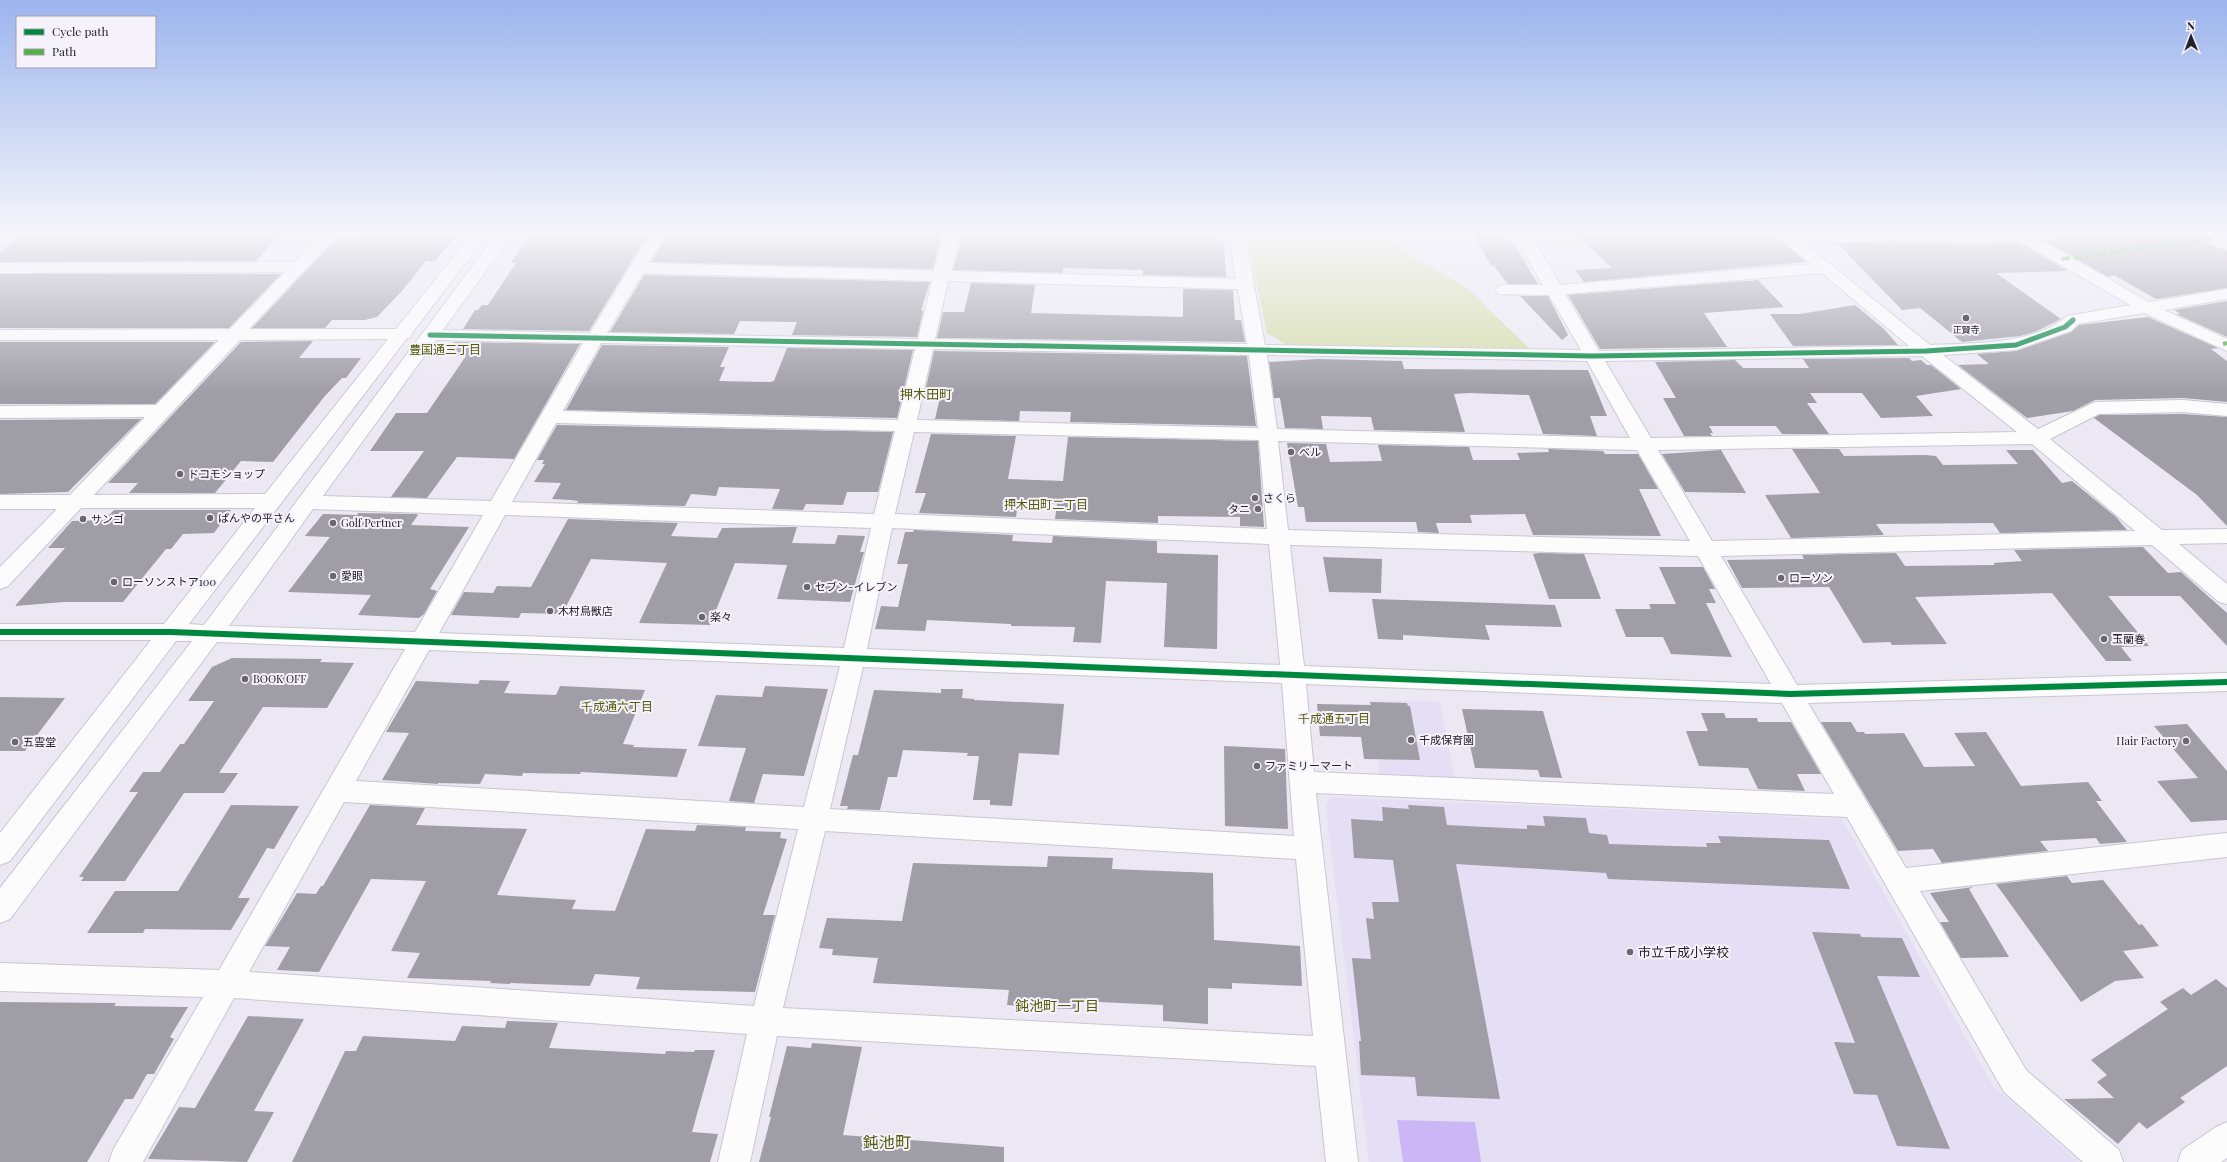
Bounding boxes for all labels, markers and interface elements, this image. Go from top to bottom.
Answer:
legend [16,16,156,68]
north arrow [2171,16,2211,56]
text: N [2187,18,2195,33]
text: Cycle path [52,23,109,39]
text: Path [52,43,76,59]
marker: 正賢寺 [1961,313,1971,323]
place label: 正賢寺 [1952,323,1980,335]
district label: 豊国通三丁目 [409,341,481,357]
district label: 押木田町 [900,385,952,402]
place label: ベル [1299,444,1321,459]
marker: ベル [1286,447,1296,457]
place label: ドコモショップ [188,466,265,481]
marker: ドコモショップ [175,469,185,479]
place label: さくら [1263,490,1296,505]
marker: さくら [1250,493,1260,503]
district label: 押木田町二丁目 [1004,496,1088,512]
place label: タニ [1228,501,1250,516]
marker: タニ [1253,504,1263,514]
place label: ぱんやの平さん [218,510,295,525]
place label: サンゴ [91,511,124,526]
marker: ぱんやの平さん [205,513,215,523]
marker: サンゴ [78,514,88,524]
place label: Golf Pertner [341,515,402,530]
marker: Golf Pertner [328,518,338,528]
place label: 愛眼 [341,568,363,583]
place label: ローソン [1789,570,1833,585]
marker: 愛眼 [328,571,338,581]
marker: ローソン [1776,573,1786,583]
place label: ローソンストア100 [122,574,216,589]
marker: ローソンストア100 [109,577,119,587]
place label: セブン-イレブン [815,579,898,594]
marker: セブン-イレブン [802,582,812,592]
place label: 木村鳥獣店 [558,603,613,618]
marker: 木村鳥獣店 [545,606,555,616]
place label: 楽々 [710,609,732,624]
marker: 楽々 [697,612,707,622]
place label: 玉蘭春 [2112,631,2145,646]
marker: 玉蘭春 [2099,634,2109,644]
place label: BOOK OFF [253,671,307,686]
marker: BOOK OFF [240,674,250,684]
district label: 千成通六丁目 [581,698,653,714]
district label: 千成通五丁目 [1298,710,1370,726]
place label: 千成保育園 [1419,732,1474,747]
place label: Hair Factory [2116,733,2178,748]
place label: 五雲堂 [23,734,56,749]
marker: 千成保育園 [1406,735,1416,745]
marker: Hair Factory [2181,736,2191,746]
marker: 五雲堂 [10,737,20,747]
place label: ファミリーマート [1265,758,1353,773]
marker: ファミリーマート [1252,761,1262,771]
place label: 市立千成小学校 [1638,943,1729,960]
marker: 市立千成小学校 [1625,947,1635,957]
district label: 鈍池町一丁目 [1015,996,1099,1015]
district label: 鈍池町 [863,1131,911,1152]

